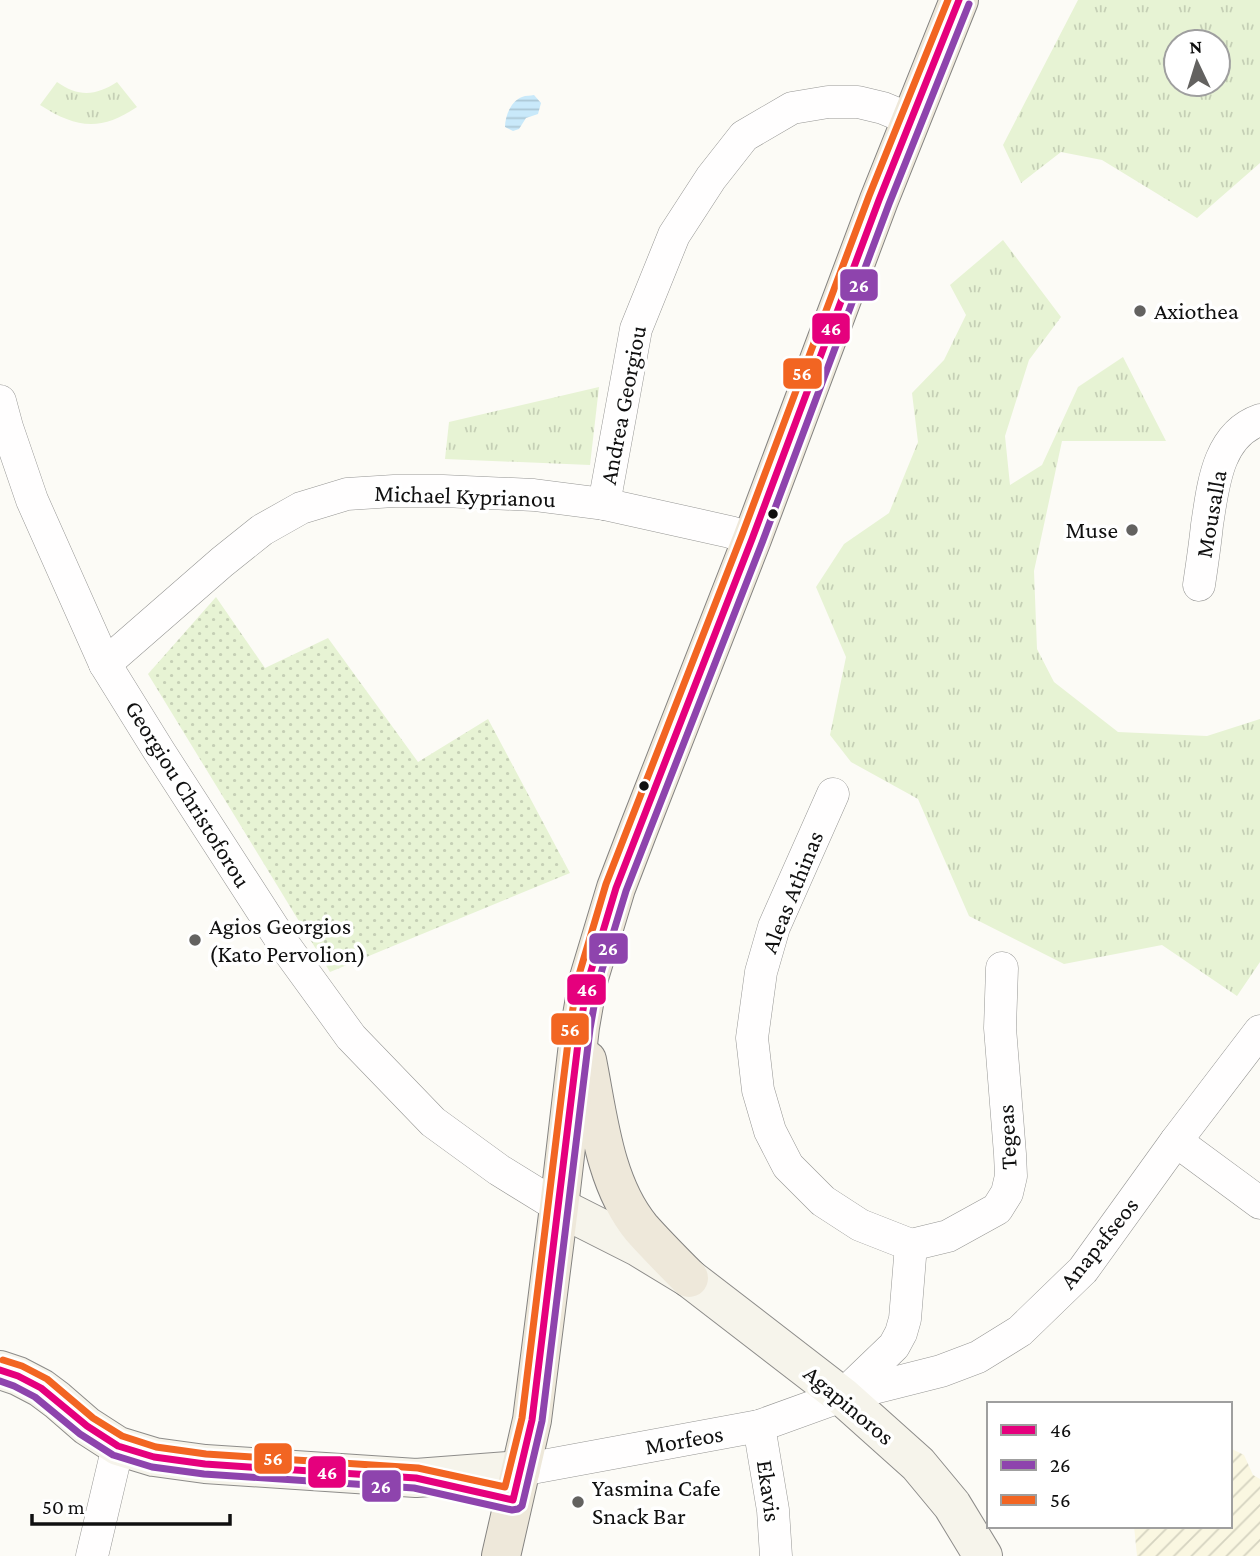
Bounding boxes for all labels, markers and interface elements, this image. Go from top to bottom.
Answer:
north arrow [1162,28,1232,98]
text: N [1189,36,1203,57]
line badge: 26 [839,268,879,302]
text: 26 [849,275,869,296]
place label: Axiothea [1154,297,1239,324]
marker: Axiothea [1132,303,1148,319]
line badge: 46 [811,312,851,345]
text: 46 [821,318,841,339]
street label: Andrea Georgiou [594,323,651,487]
line badge: 56 [782,357,823,390]
text: 56 [792,363,812,384]
street label: Mousalla [1190,468,1232,560]
street label: Michael Kyprianou [374,479,556,512]
unlabelled marker [766,507,780,521]
place label: Muse [1065,516,1118,543]
marker: Muse [1124,522,1140,538]
street label: Georgiou Christoforou [120,695,257,892]
unlabelled marker [637,779,651,793]
street label: Aleas Athinas [755,827,828,957]
place label: Agios Georgios (Kato Pervolion) [209,912,366,968]
marker: Agios Georgios (Kato Pervolion) [187,932,203,948]
line badge: 26 [588,932,629,965]
text: 26 [598,938,618,959]
line badge: 46 [566,973,607,1006]
text: 46 [577,979,597,1000]
line badge: 56 [550,1012,590,1046]
text: 56 [560,1019,580,1040]
street label: Tegeas [991,1104,1022,1170]
street label: Anapafseos [1054,1192,1144,1294]
street label: Agapinoros [799,1359,900,1450]
legend [987,1402,1232,1528]
text: 46 [1050,1418,1071,1442]
street label: Morfeos [643,1419,725,1460]
line badge: 56 [253,1442,293,1475]
text: 56 [263,1448,283,1469]
text: 26 [1050,1453,1071,1477]
line badge: 46 [307,1455,347,1489]
street label: Ekavis [752,1458,787,1524]
text: 46 [317,1462,337,1483]
line badge: 26 [361,1469,402,1503]
place label: Yasmina Cafe Snack Bar [592,1474,721,1529]
text: 26 [371,1476,391,1497]
scale bar [32,1482,229,1526]
text: 56 [1050,1488,1071,1512]
marker: Yasmina Cafe Snack Bar [570,1494,586,1510]
text: 50 m [42,1495,85,1519]

